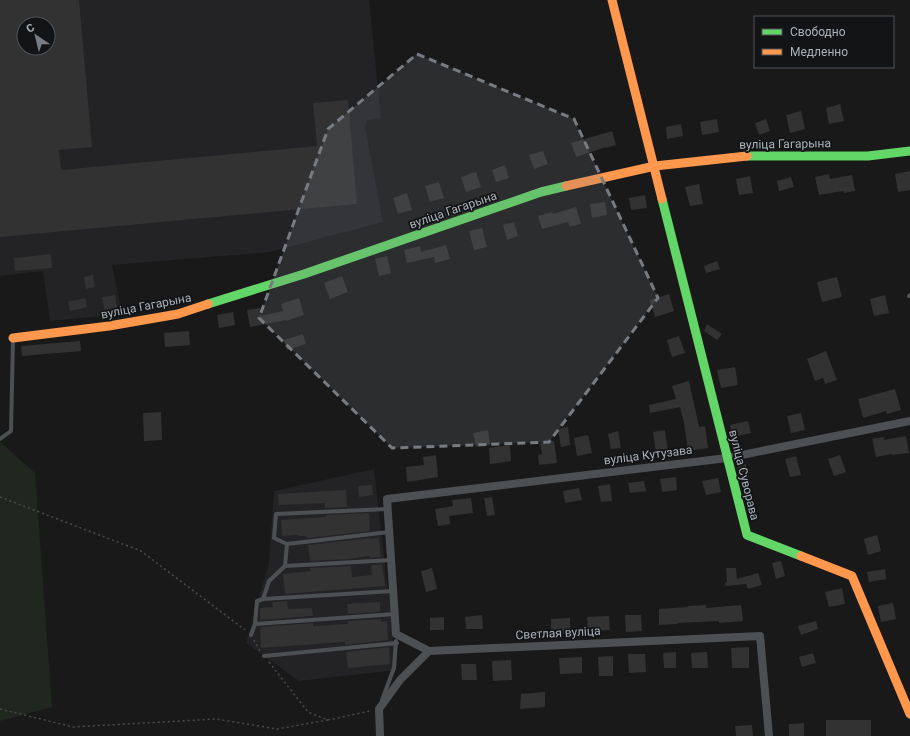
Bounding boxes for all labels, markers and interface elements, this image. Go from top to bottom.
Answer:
north arrow [16,16,56,56]
legend [754,16,894,68]
text: С [24,21,37,36]
text: Свободно [790,25,846,39]
text: Медленно [790,45,848,59]
street label: вуліца Гагарына [739,136,831,152]
street label: вуліца Гагарына [407,188,499,232]
street label: вуліца Гагарына [100,290,192,322]
street label: вуліца Суворава [726,428,762,522]
street label: вуліца Кутузава [603,443,693,467]
street label: Светлая вуліца [515,624,601,642]

